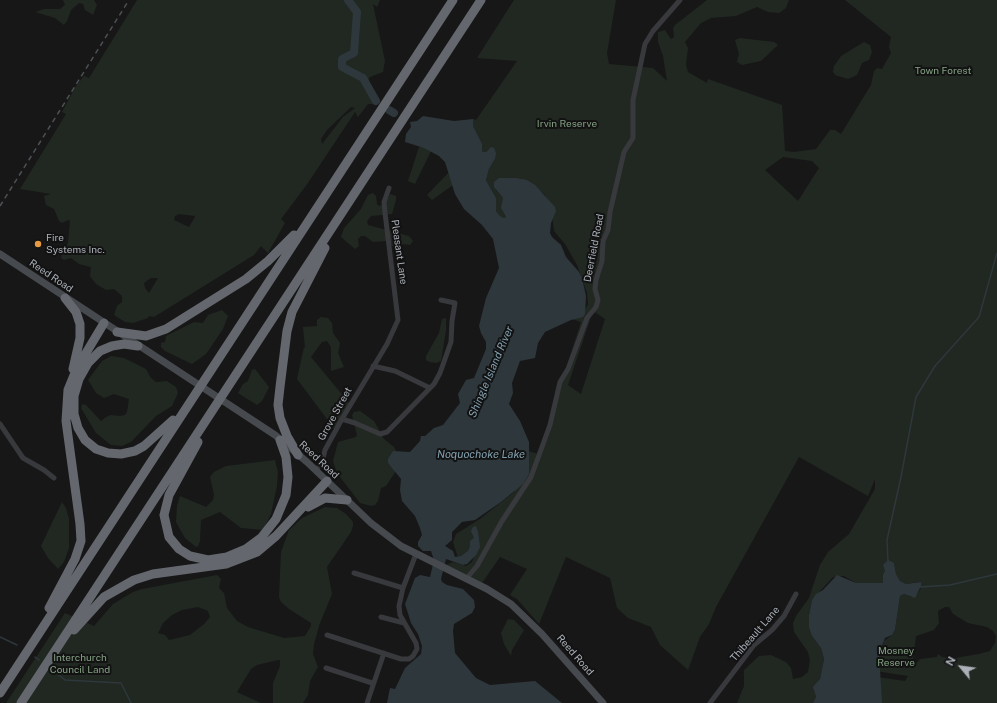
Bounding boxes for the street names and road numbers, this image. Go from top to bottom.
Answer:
street label: Deerfield Road [582,213,606,283]
street label: Pleasant Lane [389,219,409,285]
street label: Reed Road [27,257,75,295]
street label: Grove Street [315,385,355,443]
street label: Reed Road [297,439,341,481]
street label: Thibeault Lane [728,604,782,664]
street label: Reed Road [554,632,596,678]

